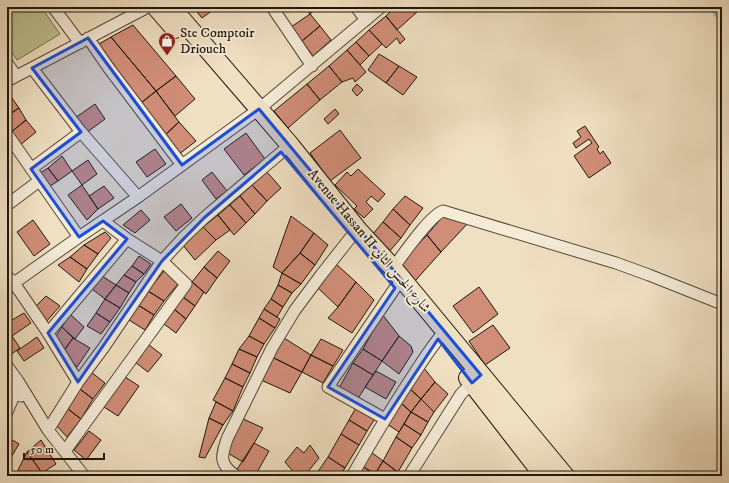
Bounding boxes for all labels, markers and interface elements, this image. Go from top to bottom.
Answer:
place label: Ste Comptoir Driouch [180,24,255,58]
shop icon: Ste Comptoir Driouch [157,31,177,56]
street label: Avenue Hassan II شارع الحسن الثاني [302,165,435,318]
scale bar [24,435,104,461]
text: 50 m [30,442,54,457]

